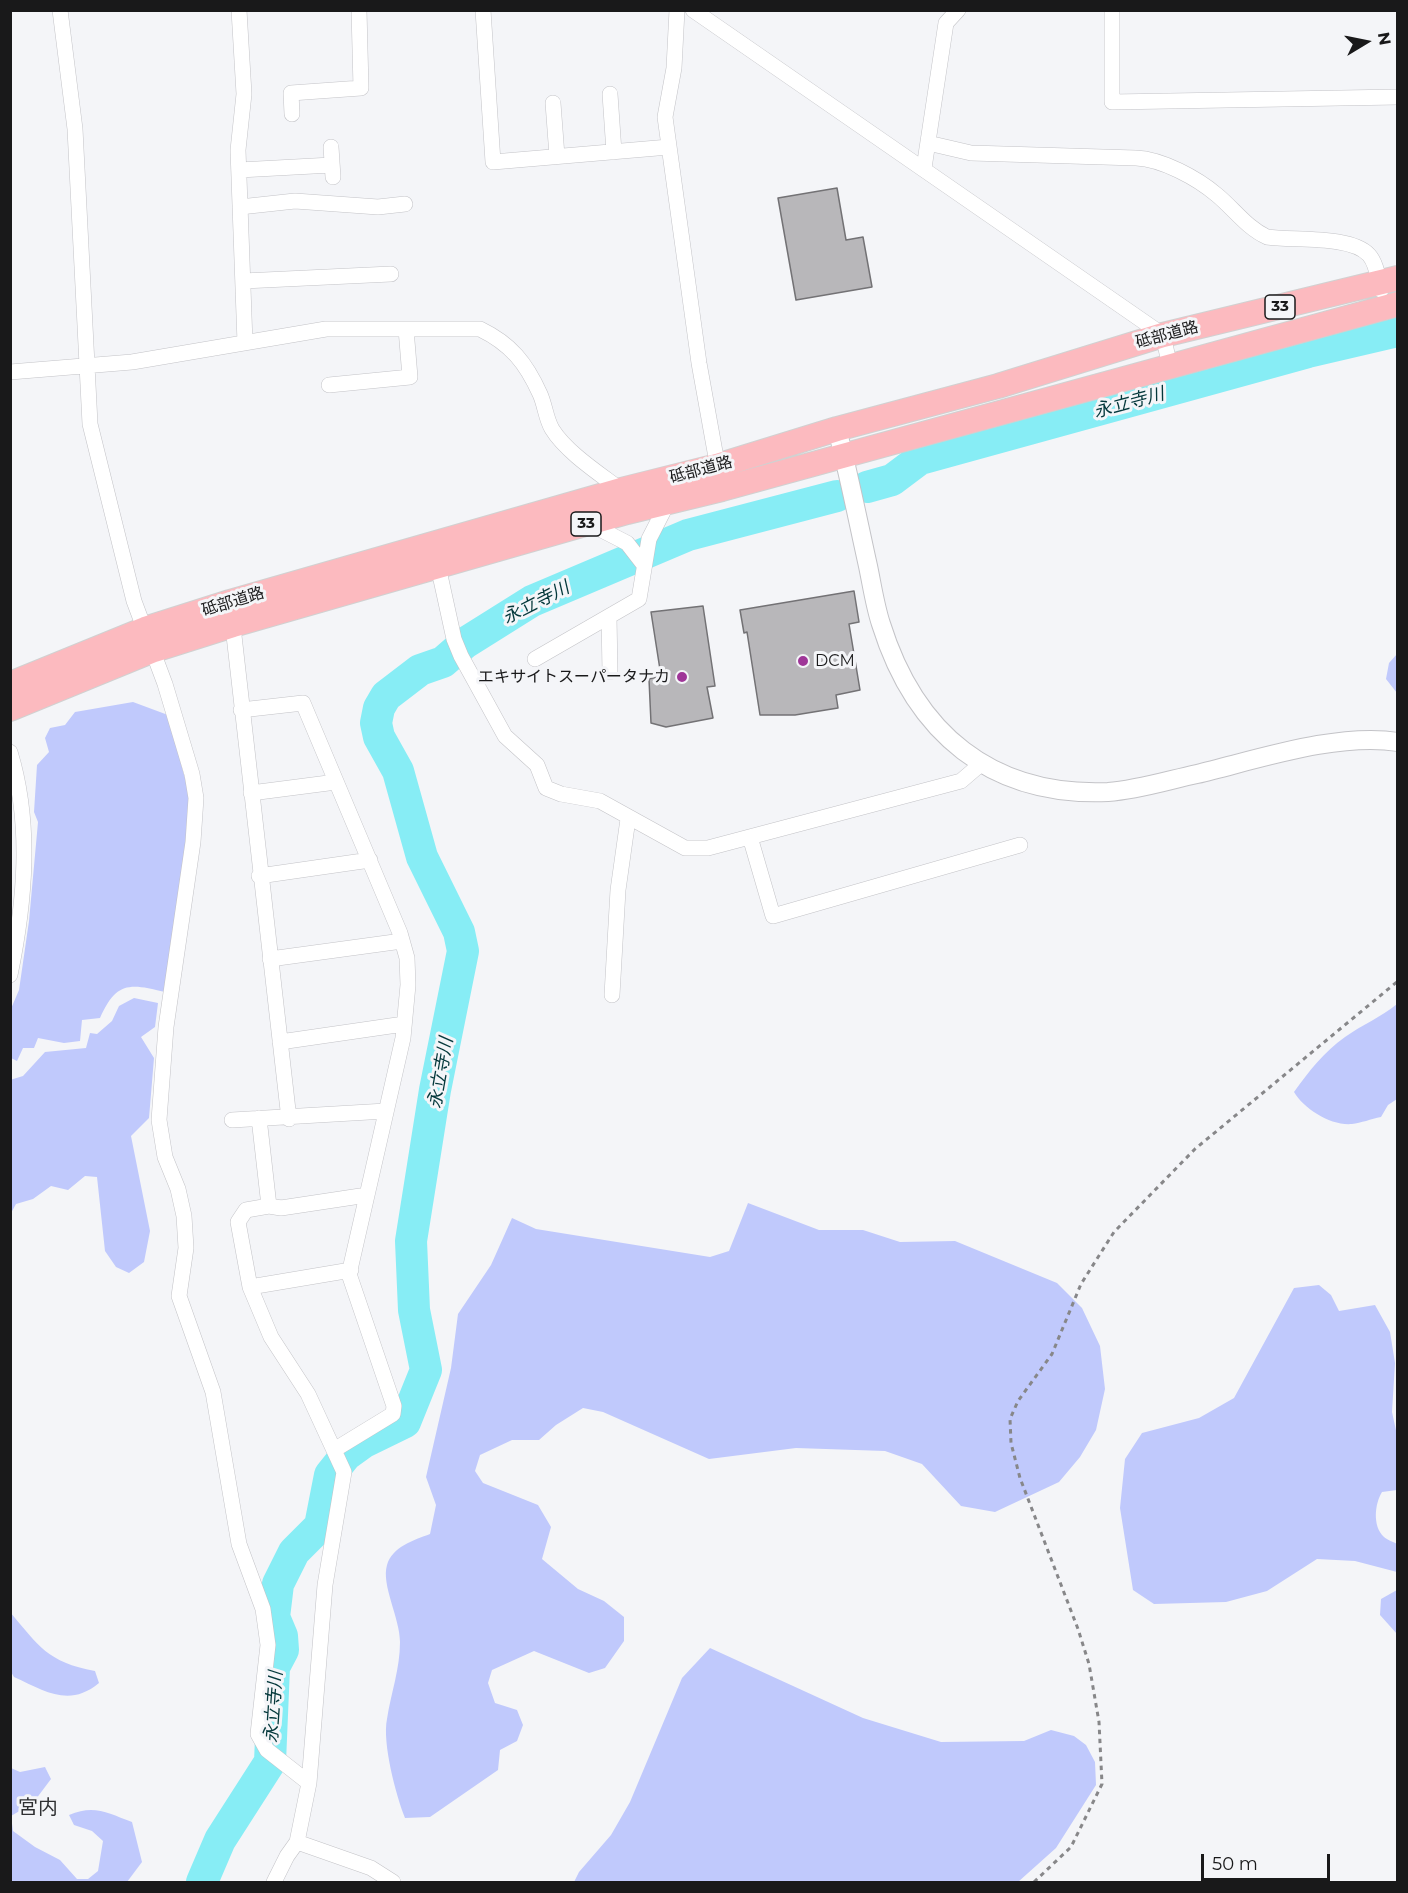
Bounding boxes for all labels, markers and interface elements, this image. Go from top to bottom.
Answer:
north arrow [1336,12,1396,72]
text: N [1374,31,1395,47]
road number: 33 [1265,295,1295,319]
street label: 砥部道路 [1134,317,1200,353]
water label: 永立寺川 [1091,383,1167,423]
street label: 砥部道路 [668,452,734,488]
road number: 33 [571,512,601,536]
water label: 永立寺川 [499,577,573,629]
street label: 砥部道路 [200,583,266,621]
place label: DCM [815,651,855,671]
marker: DCM [796,654,810,668]
place label: エキサイトスーパータナカ [478,667,670,687]
marker: エキサイトスーパータナカ [675,670,689,684]
water label: 永立寺川 [424,1036,458,1110]
water label: 永立寺川 [261,1670,287,1744]
district label: 宮内 [18,1796,58,1820]
scale bar [1204,1842,1333,1880]
text: 50 m [1212,1853,1258,1875]

